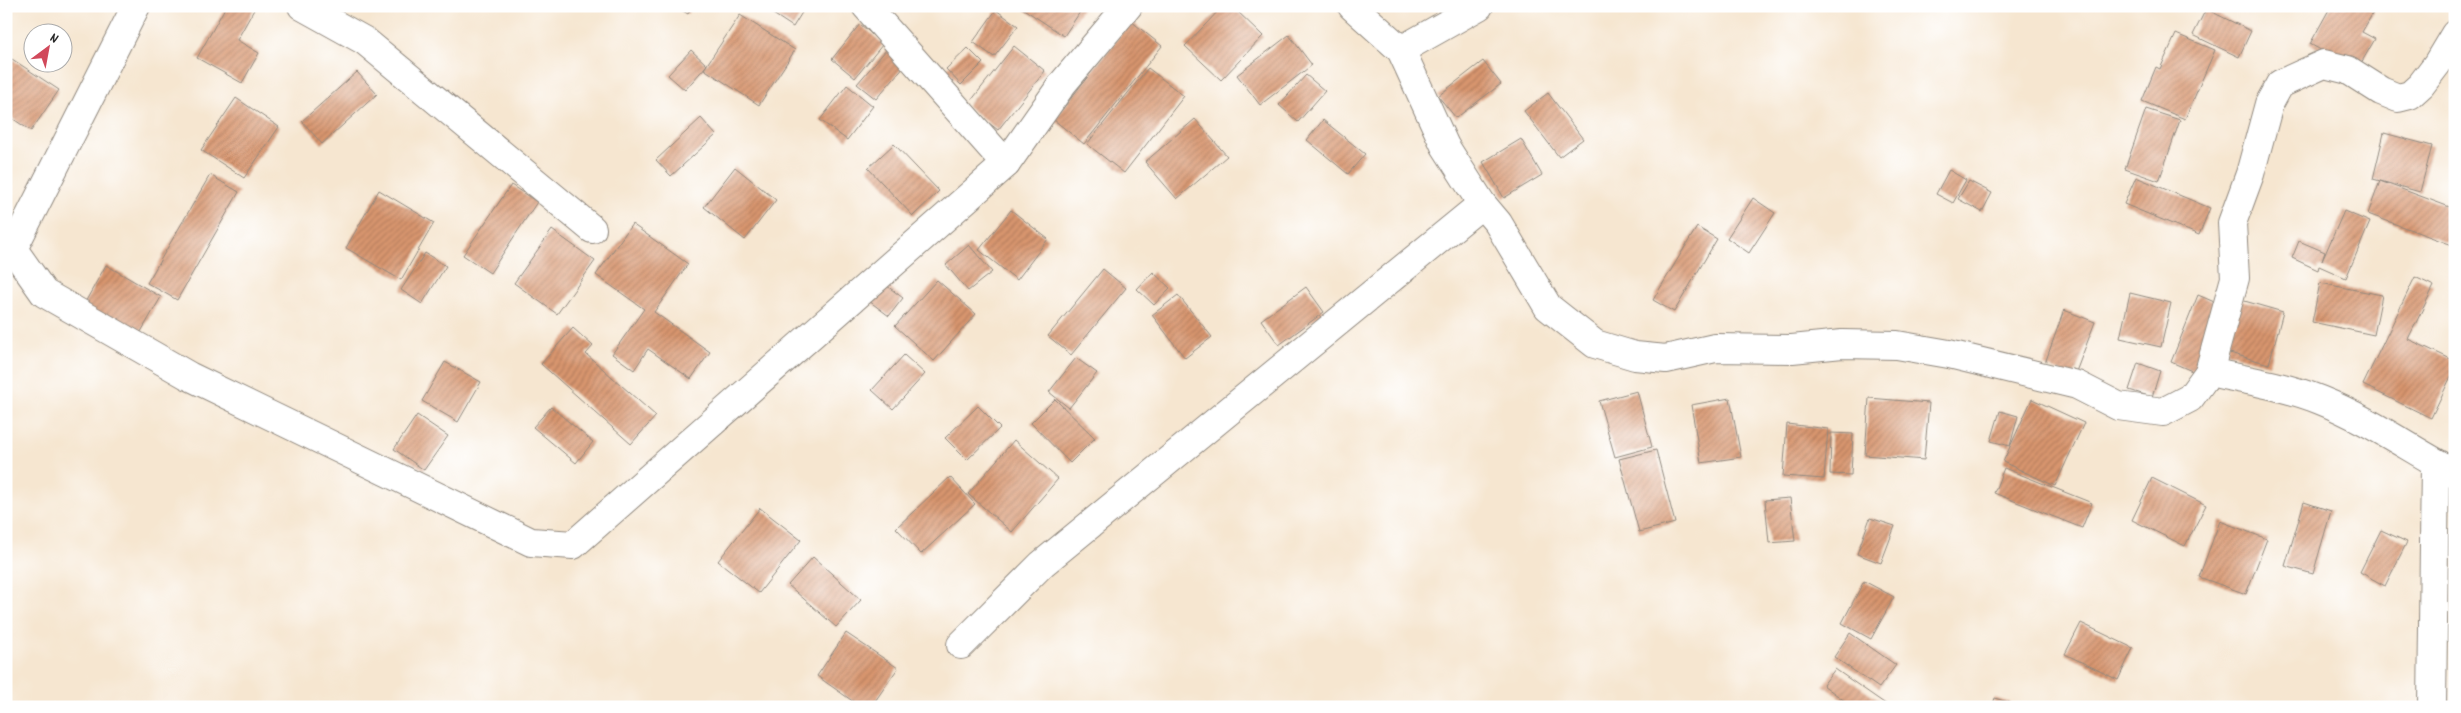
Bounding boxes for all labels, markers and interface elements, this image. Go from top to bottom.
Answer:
north arrow [22,22,72,72]
text: N [46,28,62,49]

